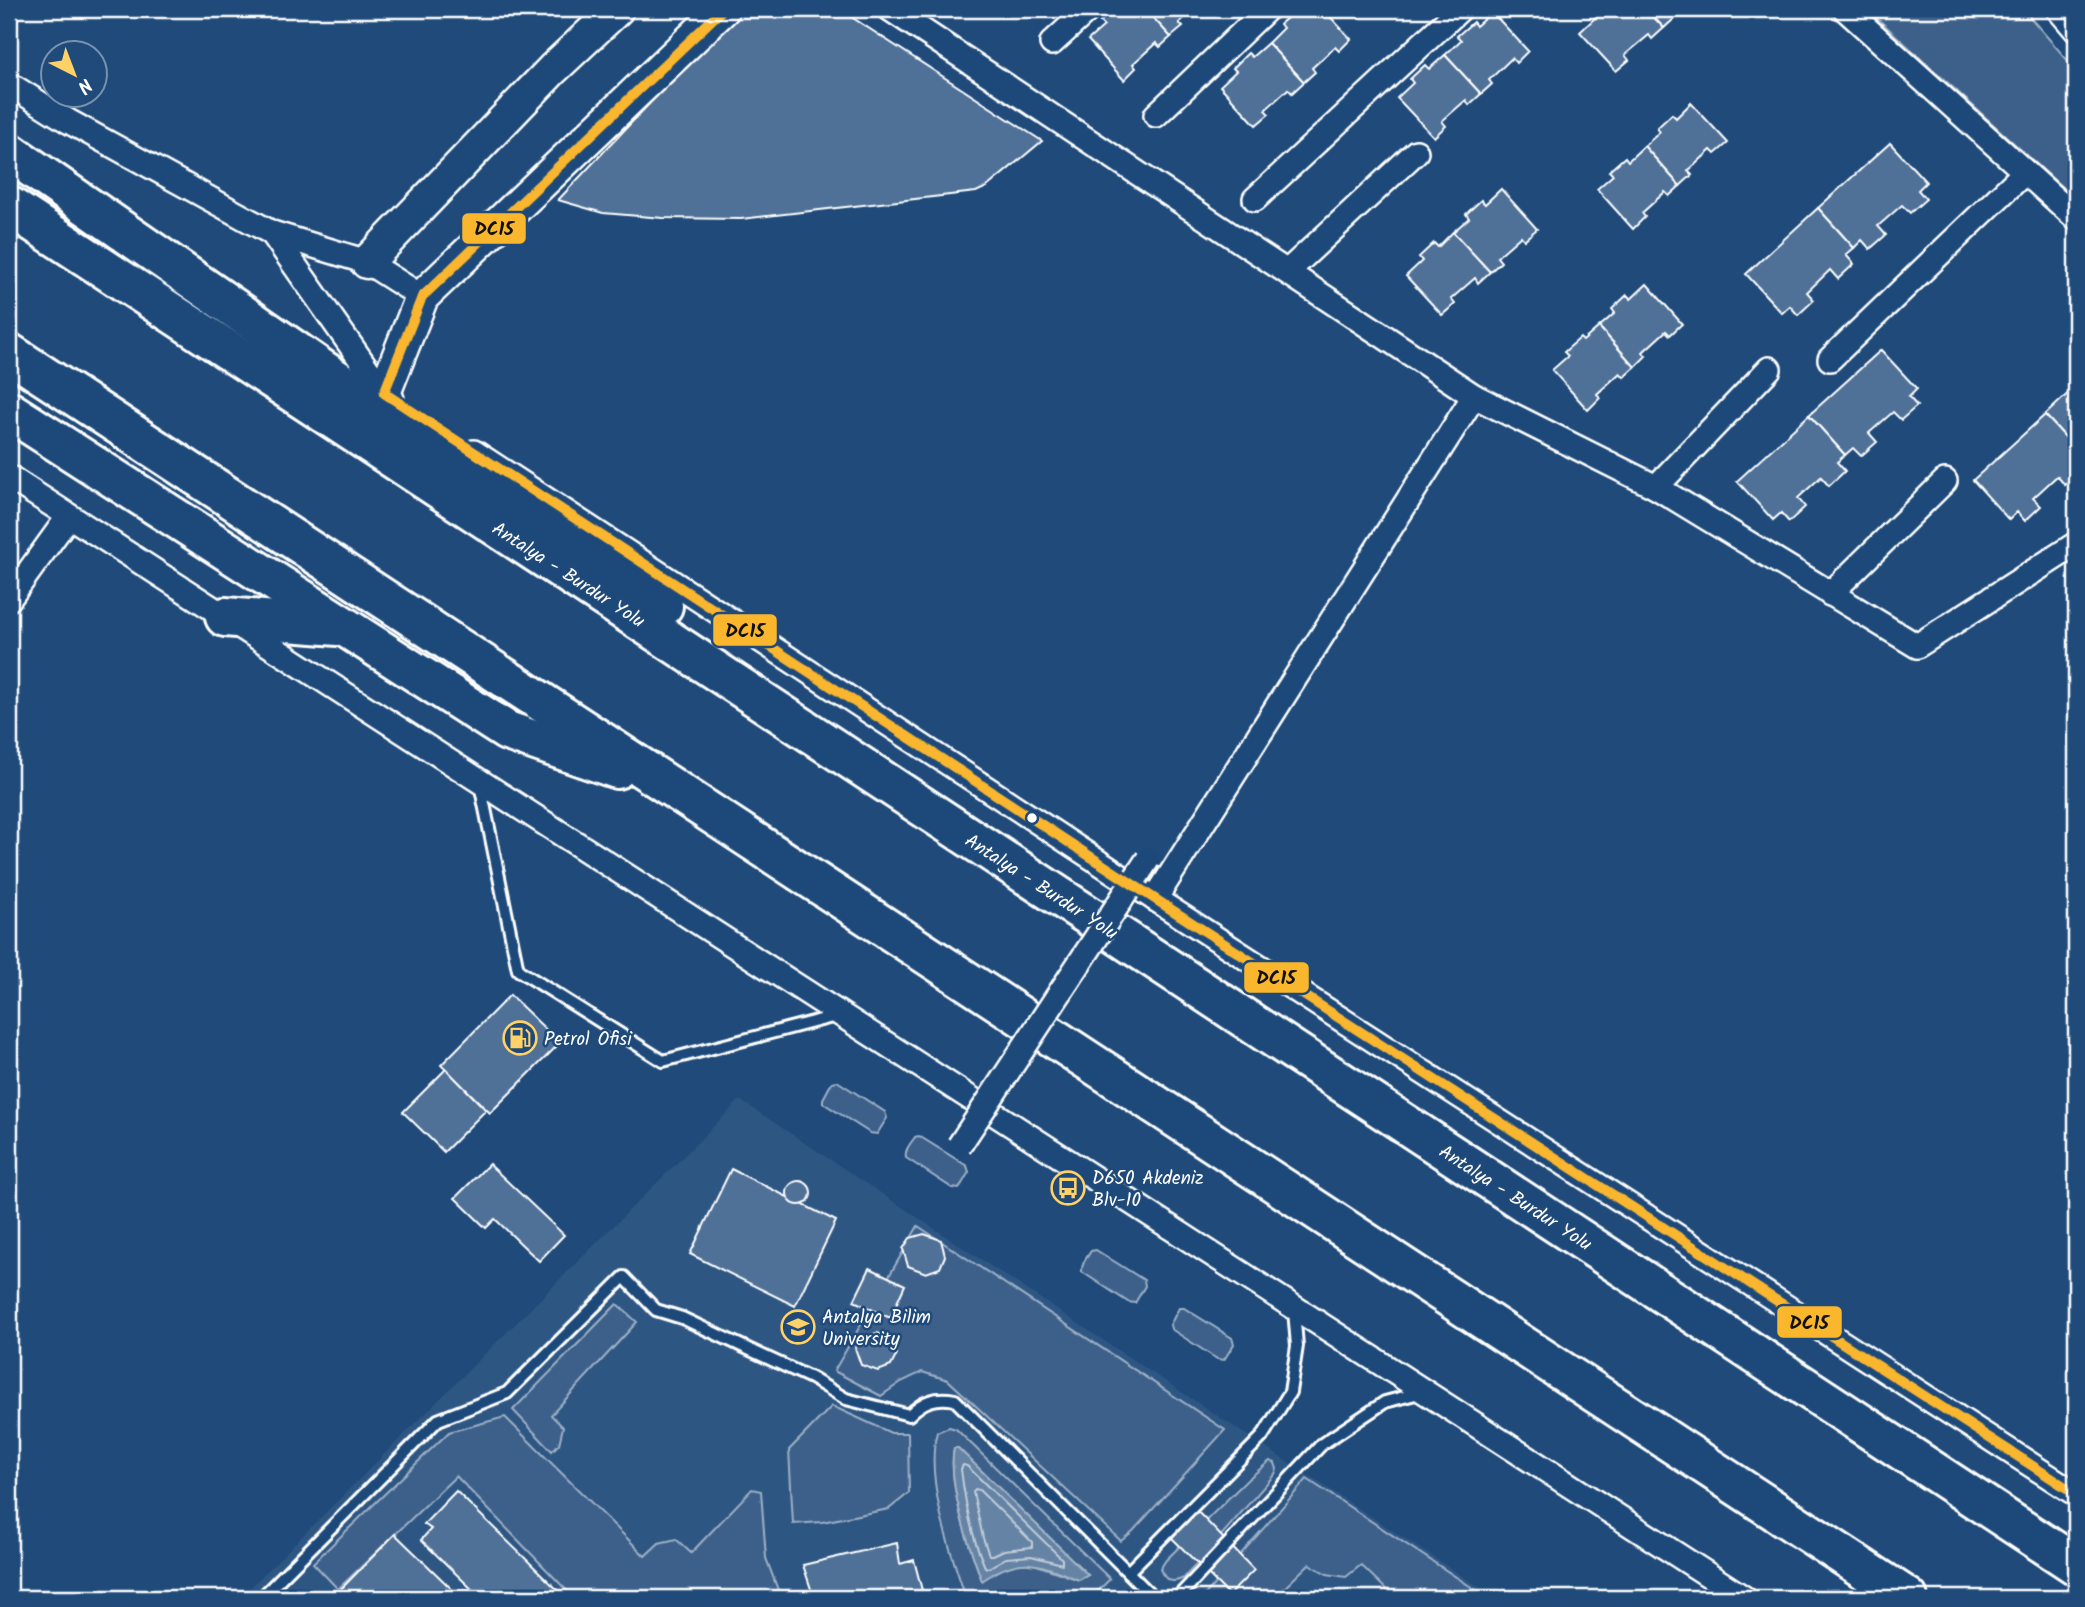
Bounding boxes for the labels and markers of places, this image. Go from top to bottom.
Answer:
unlabelled marker [1025,811,1039,825]
fuel station icon: Petrol Ofisi [501,1019,539,1057]
place label: Petrol Ofisi [544,1025,633,1055]
place label: D650 Akdeniz Blv-10 [1092,1164,1204,1216]
bus stop icon: D650 Akdeniz Blv-10 [1049,1169,1087,1207]
place label: Antalya Bilim University [822,1303,931,1355]
school or university icon: Antalya Bilim University [779,1308,817,1346]

